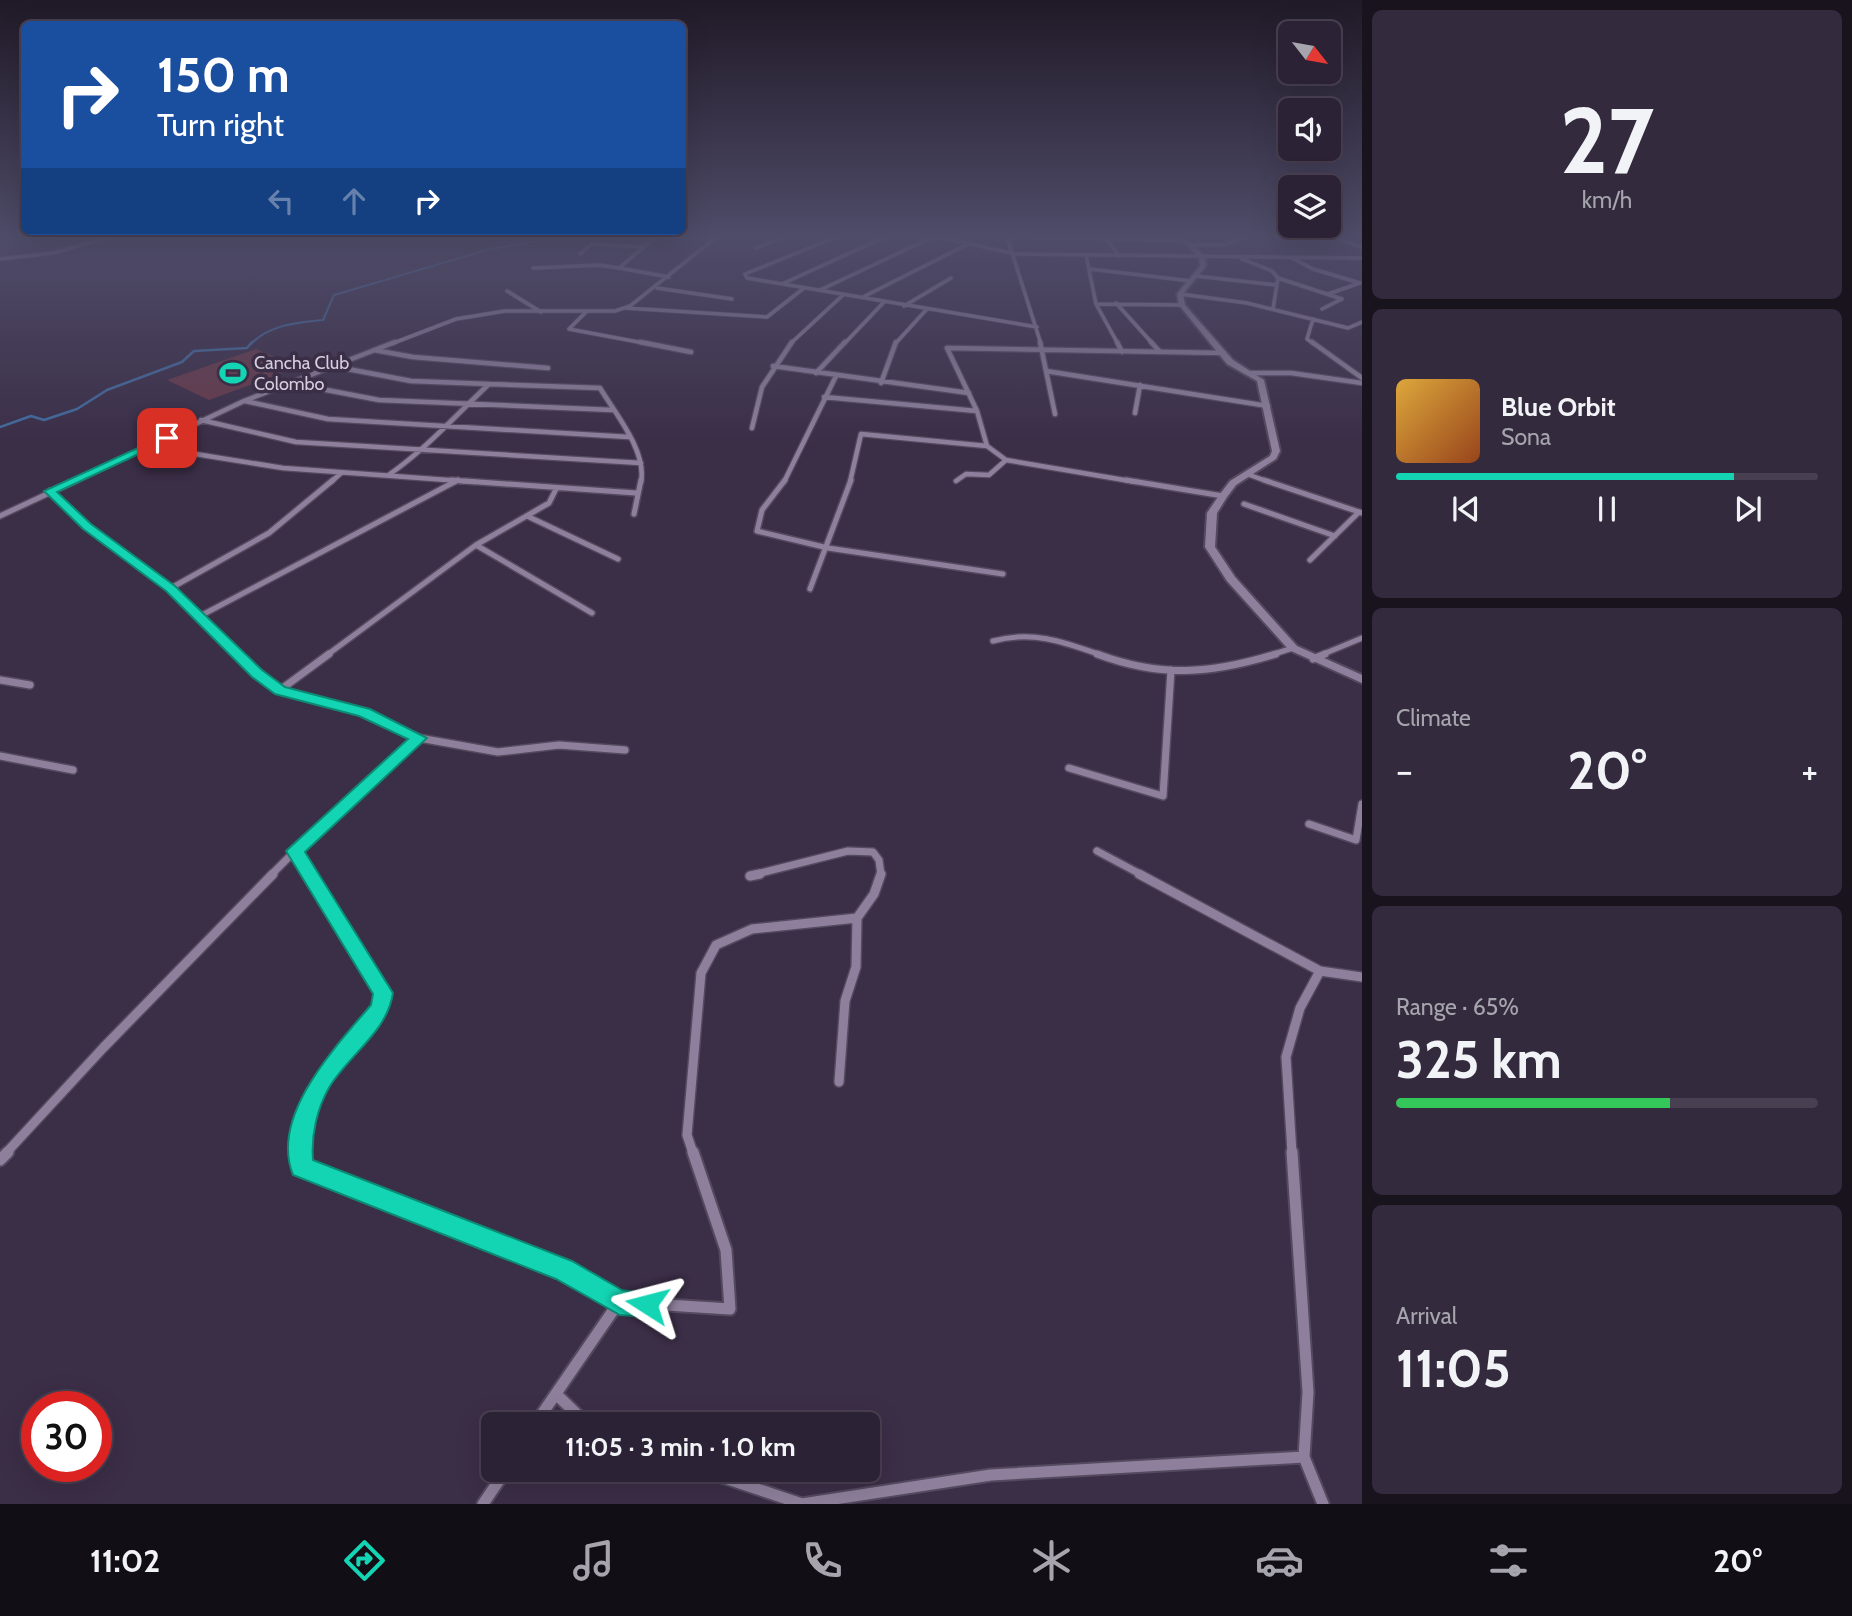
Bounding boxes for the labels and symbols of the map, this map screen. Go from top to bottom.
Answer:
north arrow [1278,21,1340,84]
place label: Cancha Club Colombo [254,352,349,395]
sports icon: Cancha Club Colombo [218,358,248,388]
pin [137,408,197,468]
position arrow [610,1267,684,1341]
speed limit sign: 30 [21,1391,112,1482]

